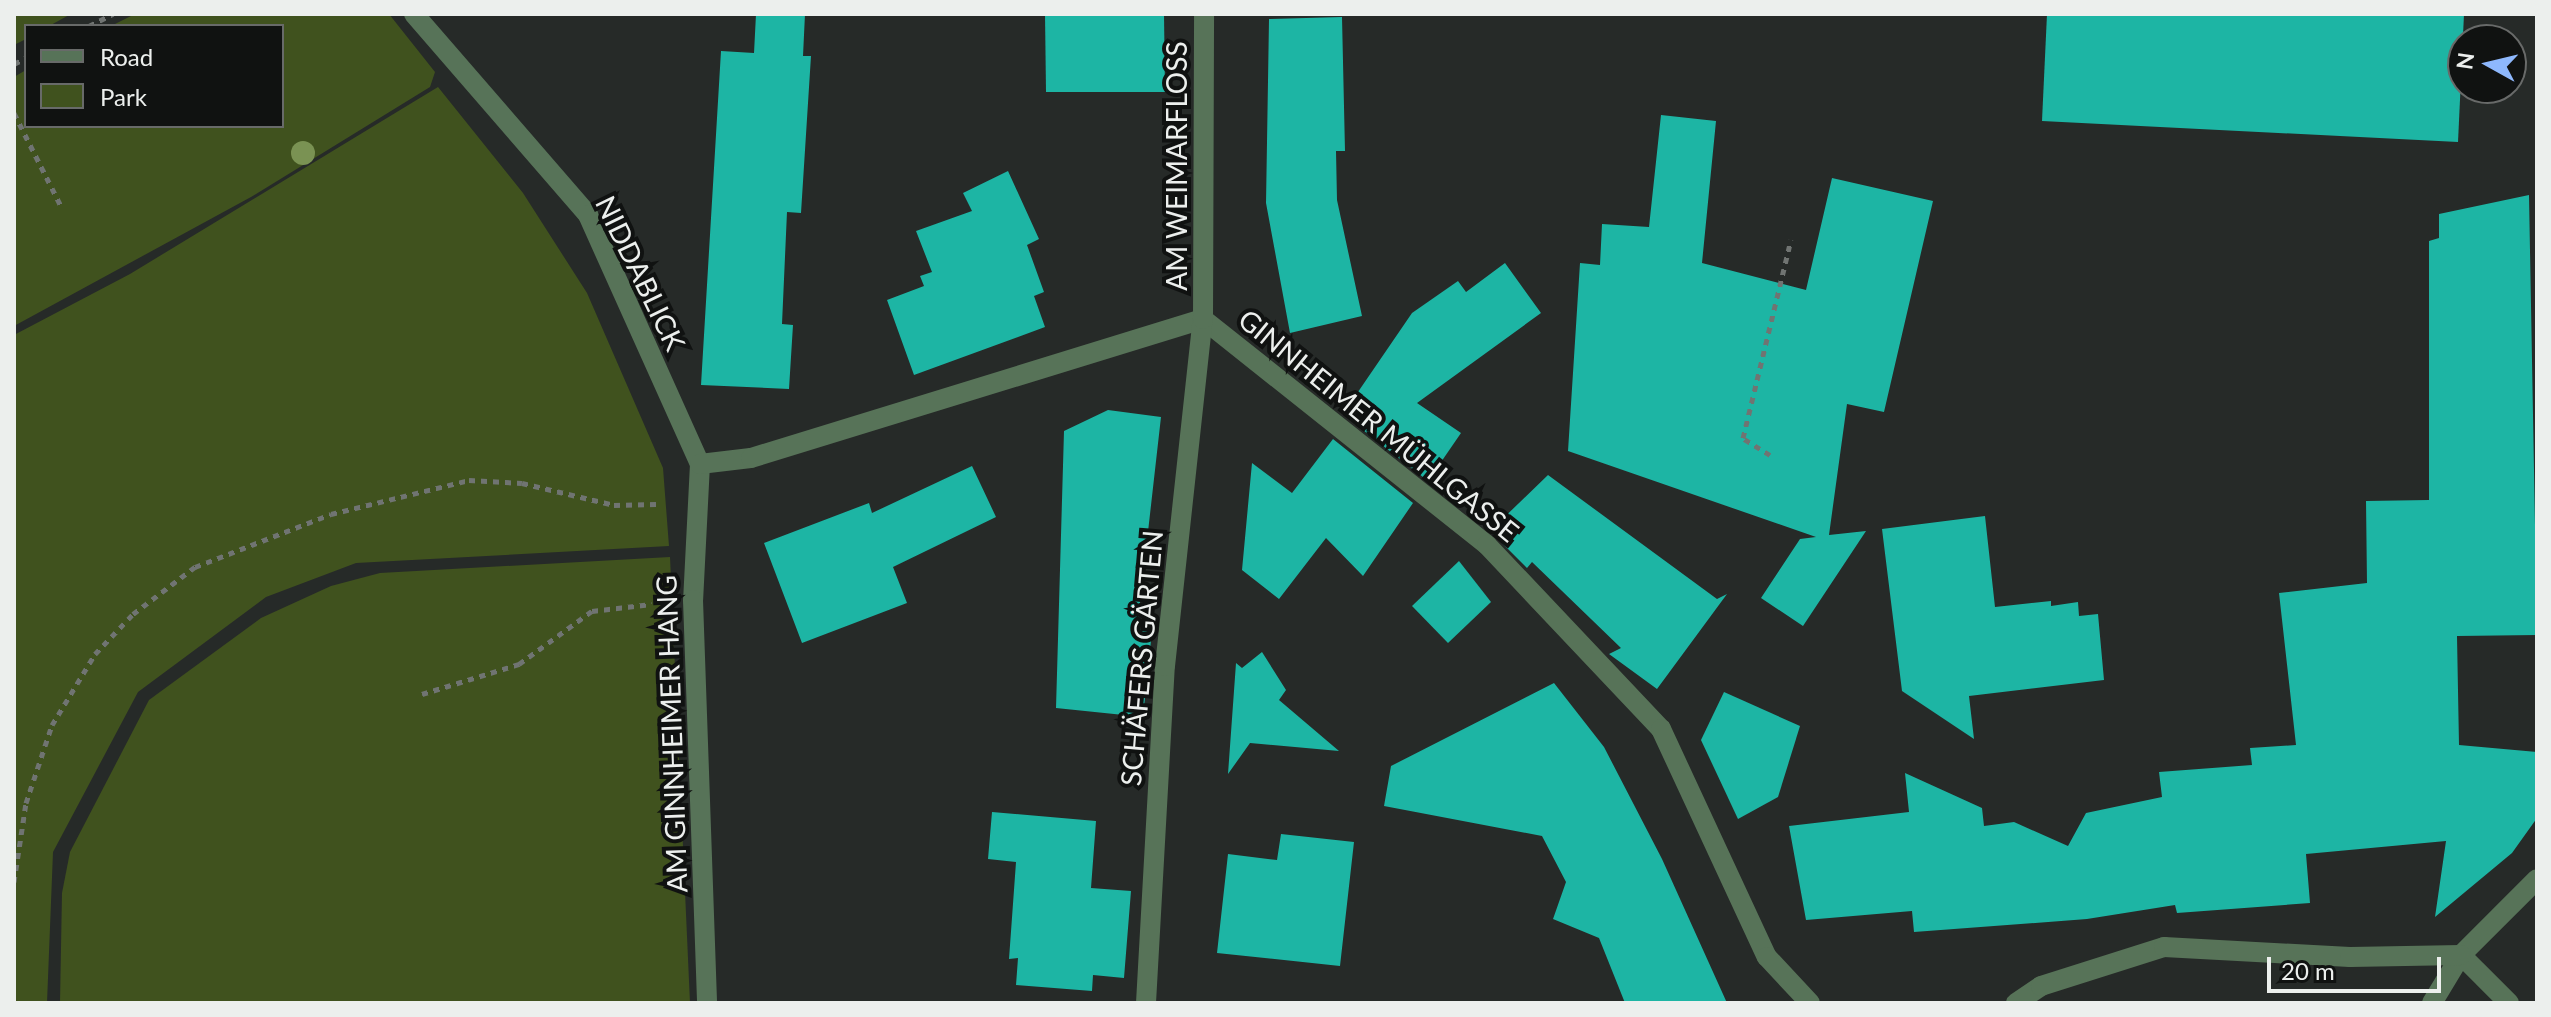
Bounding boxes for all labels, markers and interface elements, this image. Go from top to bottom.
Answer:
legend [24,24,284,128]
north arrow [2447,24,2527,104]
street label: AM WEIMARFLOSS [1159,41,1193,291]
text: Road [100,42,153,71]
text: N [2450,51,2479,71]
text: Park [100,82,147,111]
street label: NIDDABLICK [589,190,693,356]
street label: GINNHEIMER MÜHLGASSE [1232,302,1526,548]
street label: SCHÄFERS GÄRTEN [1113,529,1169,787]
street label: AM GINNHEIMER HANG [649,575,693,893]
scale bar [2271,941,2445,991]
text: 20 m [2281,956,2335,985]

